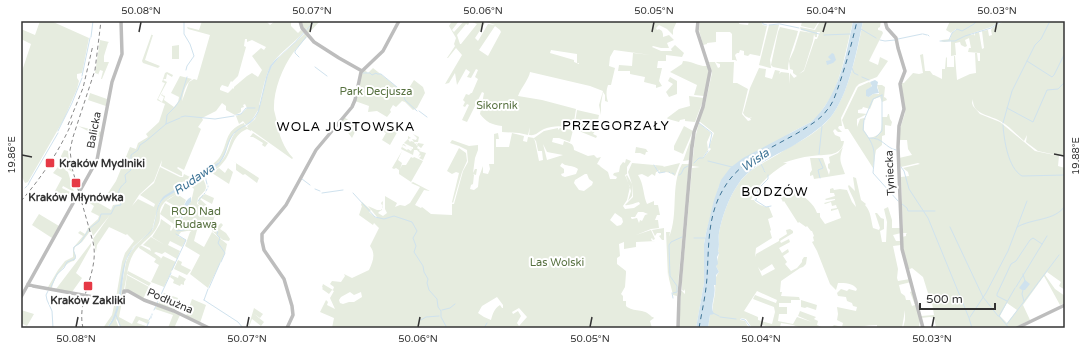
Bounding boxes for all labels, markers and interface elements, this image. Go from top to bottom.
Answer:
text: 50.08°N [121,5,161,17]
text: 50.07°N [292,5,332,17]
text: 50.06°N [463,5,503,17]
text: 50.05°N [634,5,674,17]
text: 50.04°N [806,5,846,17]
text: 50.03°N [977,5,1017,17]
park label: Park Decjusza [340,85,412,98]
park label: Sikornik [476,99,518,112]
street label: Balicka [84,110,104,150]
district label: PRZEGORZAŁY [562,118,670,134]
district label: WOLA JUSTOWSKA [277,119,415,135]
text: 19.86°E [6,136,18,174]
text: 19.88°E [1070,137,1082,175]
water label: Wisła [738,145,772,174]
street label: Tyniecka [882,150,898,196]
marker: Kraków Mydlniki [44,157,56,169]
place label: Kraków Mydlniki [59,157,145,171]
water label: Rudawa [171,160,217,198]
marker: Kraków Młynówka [70,177,82,189]
district label: BODZÓW [741,184,809,200]
place label: Kraków Młynówka [28,191,124,205]
park label: ROD Nad Rudawą [171,205,221,231]
park label: Las Wolski [530,256,584,269]
marker: Kraków Zakliki [82,280,94,292]
street label: Podłużna [145,285,195,317]
scale bar [920,285,995,311]
text: 500 m [926,292,963,306]
place label: Kraków Zakliki [50,294,126,307]
text: 50.08°N [56,333,96,345]
text: 50.07°N [227,333,267,345]
text: 50.06°N [398,333,438,345]
text: 50.05°N [570,333,610,345]
text: 50.04°N [741,333,781,345]
text: 50.03°N [912,333,952,345]

